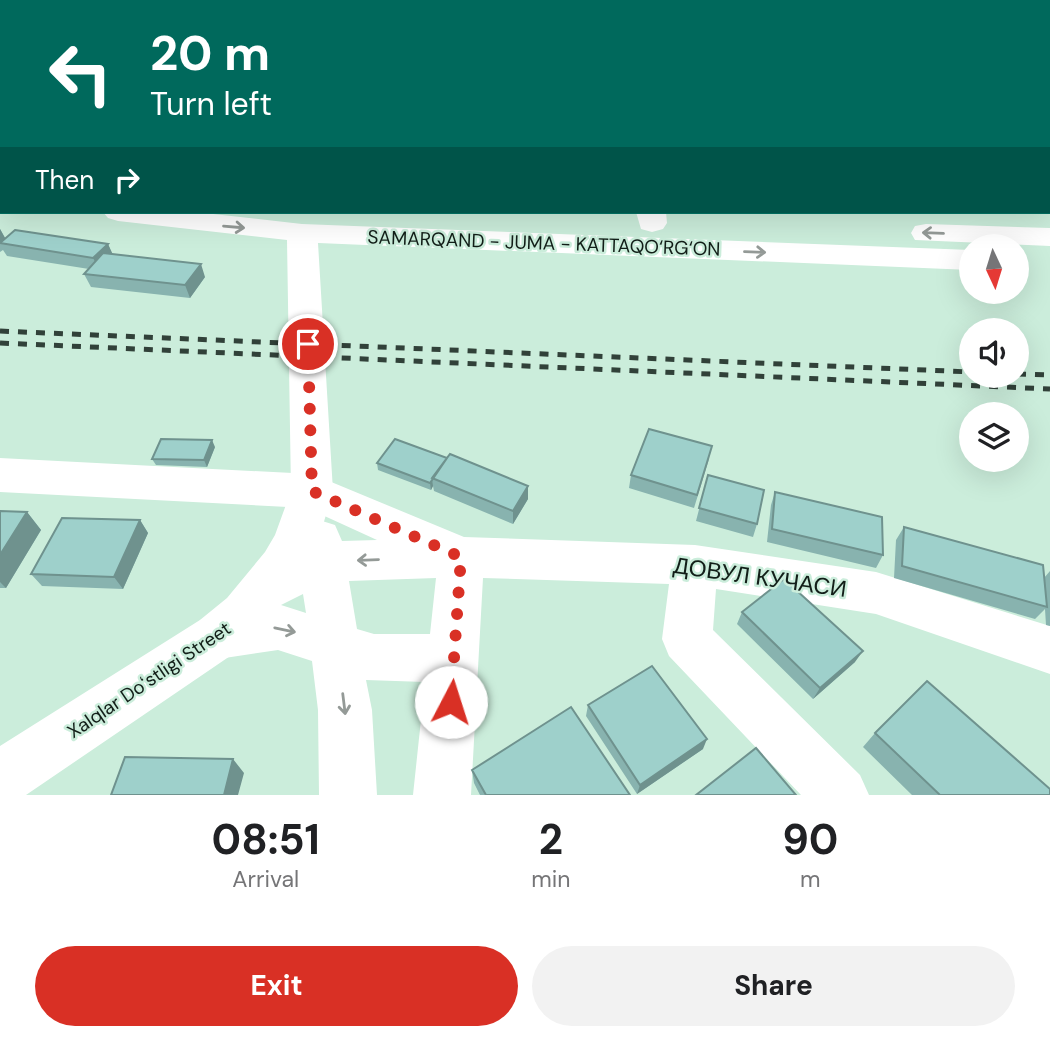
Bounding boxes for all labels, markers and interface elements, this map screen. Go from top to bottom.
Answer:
text: 20 m [150,21,270,85]
icon: left [35,28,126,119]
text: Turn left [150,83,272,125]
icon: right [108,161,146,199]
text: Then [35,163,94,197]
one-way arrow [222,221,245,234]
street label: SAMARQAND - JUMA - KATTAQO‘RG‘ON [367,224,721,262]
one-way arrow [922,227,945,240]
north arrow [959,234,1029,304]
map controls [959,234,1029,472]
one-way arrow [743,246,766,259]
pin [278,314,338,374]
button: sound [959,318,1029,388]
icon: arrive [289,325,327,363]
button: layers [959,402,1029,472]
street label: ДОВУЛ КУЧАСИ [671,550,849,604]
one-way arrow [357,553,380,567]
street label: Xalqlar Doʻstligi Street [62,616,236,744]
one-way arrow [274,625,296,638]
position arrow [414,665,488,739]
one-way arrow [337,692,350,715]
text: 08:51 [212,812,320,867]
text: 2 [539,812,563,867]
text: 90 [782,812,838,867]
text: Arrival [232,864,299,894]
text: min [531,864,571,894]
text: m [800,864,821,894]
button: Exit [35,946,518,1026]
button: Share [532,946,1015,1026]

